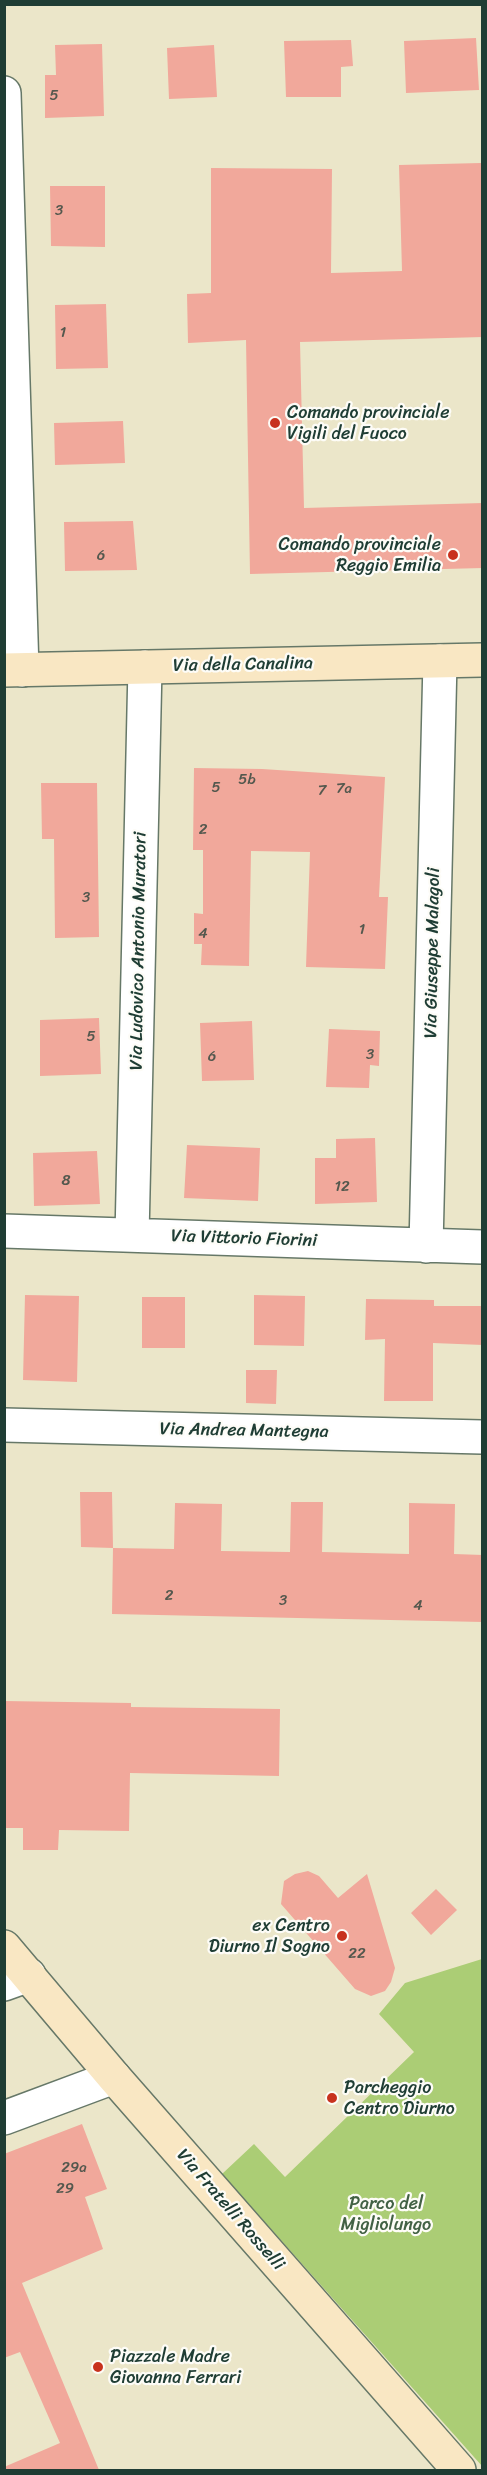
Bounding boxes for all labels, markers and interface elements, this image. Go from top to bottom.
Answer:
house number: 5 [49,87,59,105]
house number: 3 [55,202,63,220]
house number: 1 [60,324,66,342]
place label: Comando provinciale Vigili del Fuoco [287,402,449,444]
marker: Comando provinciale Vigili del Fuoco [268,416,282,430]
place label: Comando provinciale Reggio Emilia [279,534,441,576]
house number: 6 [97,547,105,565]
marker: Comando provinciale Reggio Emilia [446,548,460,562]
street label: Via della Canalina [173,653,313,677]
house number: 5b [238,771,256,789]
house number: 5 [211,779,221,797]
house number: 7a [336,780,352,798]
house number: 7 [318,782,326,800]
house number: 2 [199,821,207,839]
street label: Via Ludovico Antonio Muratori [126,831,152,1071]
street label: Via Giuseppe Malagoli [421,867,445,1039]
house number: 3 [82,889,90,907]
house number: 1 [359,921,365,939]
house number: 4 [198,925,208,943]
house number: 5 [86,1028,96,1046]
house number: 3 [366,1046,374,1064]
house number: 6 [208,1048,216,1066]
house number: 8 [61,1172,71,1190]
house number: 12 [334,1178,350,1196]
street label: Via Vittorio Fiorini [171,1226,317,1252]
street label: Via Andrea Mantegna [159,1419,329,1443]
house number: 2 [165,1587,173,1605]
house number: 3 [279,1592,287,1610]
house number: 4 [413,1597,423,1615]
place label: ex Centro Diurno Il Sogno [209,1915,330,1958]
marker: ex Centro Diurno Il Sogno [335,1929,349,1943]
house number: 22 [348,1945,366,1963]
place label: Parcheggio Centro Diurno [344,2077,455,2120]
marker: Parcheggio Centro Diurno [325,2091,339,2105]
street label: Via Fratelli Rosselli [171,2145,289,2275]
house number: 29a [61,2159,87,2177]
house number: 29 [56,2180,74,2198]
park label: Parco del Migliolungo [341,2193,431,2236]
place label: Piazzale Madre Giovanna Ferrari [110,2346,241,2388]
marker: Piazzale Madre Giovanna Ferrari [91,2360,105,2374]

